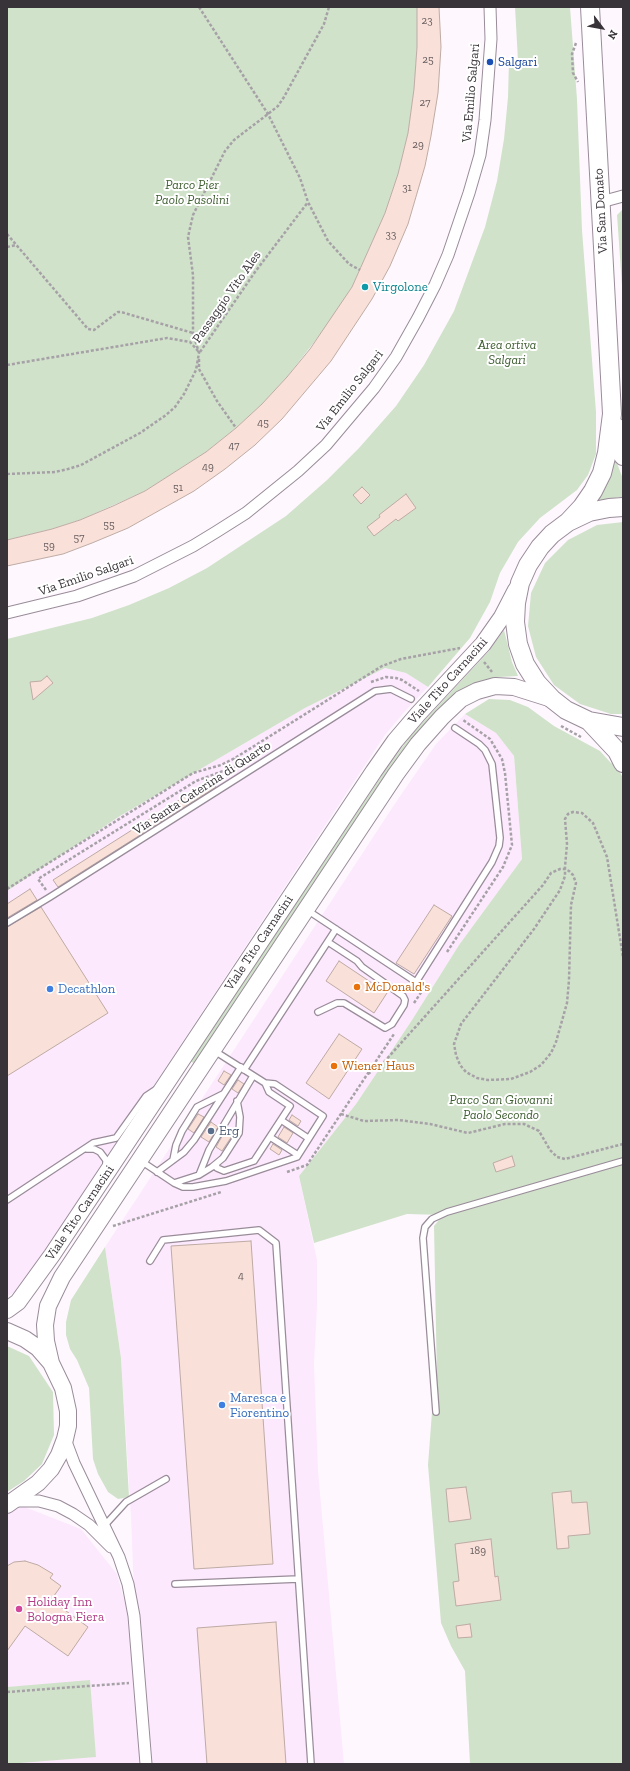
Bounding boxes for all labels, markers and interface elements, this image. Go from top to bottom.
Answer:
north arrow [582,8,622,48]
house number: 23 [421,14,433,28]
text: N [605,28,620,42]
street label: Via Emilio Salgari [459,43,483,143]
house number: 25 [422,53,434,67]
place label: Salgari [498,54,537,70]
marker: Salgari [485,57,495,67]
house number: 27 [420,96,430,110]
house number: 29 [412,138,424,152]
street label: Via San Donato [591,168,611,254]
park label: Parco Pier Paolo Pasolini [155,177,229,208]
house number: 31 [402,181,412,195]
house number: 33 [386,228,396,242]
street label: Passaggio Vito Ales [189,248,265,346]
place label: Virgolone [373,279,428,295]
marker: Virgolone [360,282,370,292]
park label: Area ortiva Salgari [478,337,536,368]
street label: Via Emilio Salgari [313,347,387,435]
house number: 45 [257,416,269,430]
house number: 47 [229,439,239,453]
house number: 49 [202,460,214,474]
house number: 51 [173,481,183,495]
house number: 55 [103,518,115,532]
house number: 57 [74,531,84,545]
house number: 59 [43,539,55,553]
street label: Via Emilio Salgari [36,552,136,600]
street label: Viale Tito Carnacini [405,634,491,728]
street label: Via Santa Caterina di Quarto [130,738,274,838]
street label: Viale Tito Carnacini [221,892,297,994]
place label: McDonald's [365,979,430,995]
place label: Decathlon [58,981,115,997]
marker: McDonald's [352,982,362,992]
marker: Decathlon [45,984,55,994]
place label: Wiener Haus [342,1058,415,1074]
marker: Wiener Haus [329,1061,339,1071]
park label: Parco San Giovanni Paolo Secondo [449,1092,553,1123]
place label: Erg [219,1123,239,1139]
marker: Erg [206,1126,216,1136]
street label: Viale Tito Carnacini [42,1162,118,1264]
house number: 4 [238,1269,244,1283]
place label: Maresca e Fiorentino [230,1390,289,1421]
marker: Maresca e Fiorentino [217,1400,227,1410]
house number: 189 [470,1544,486,1558]
place label: Holiday Inn Bologna Fiera [27,1594,104,1625]
marker: Holiday Inn Bologna Fiera [14,1604,24,1614]

